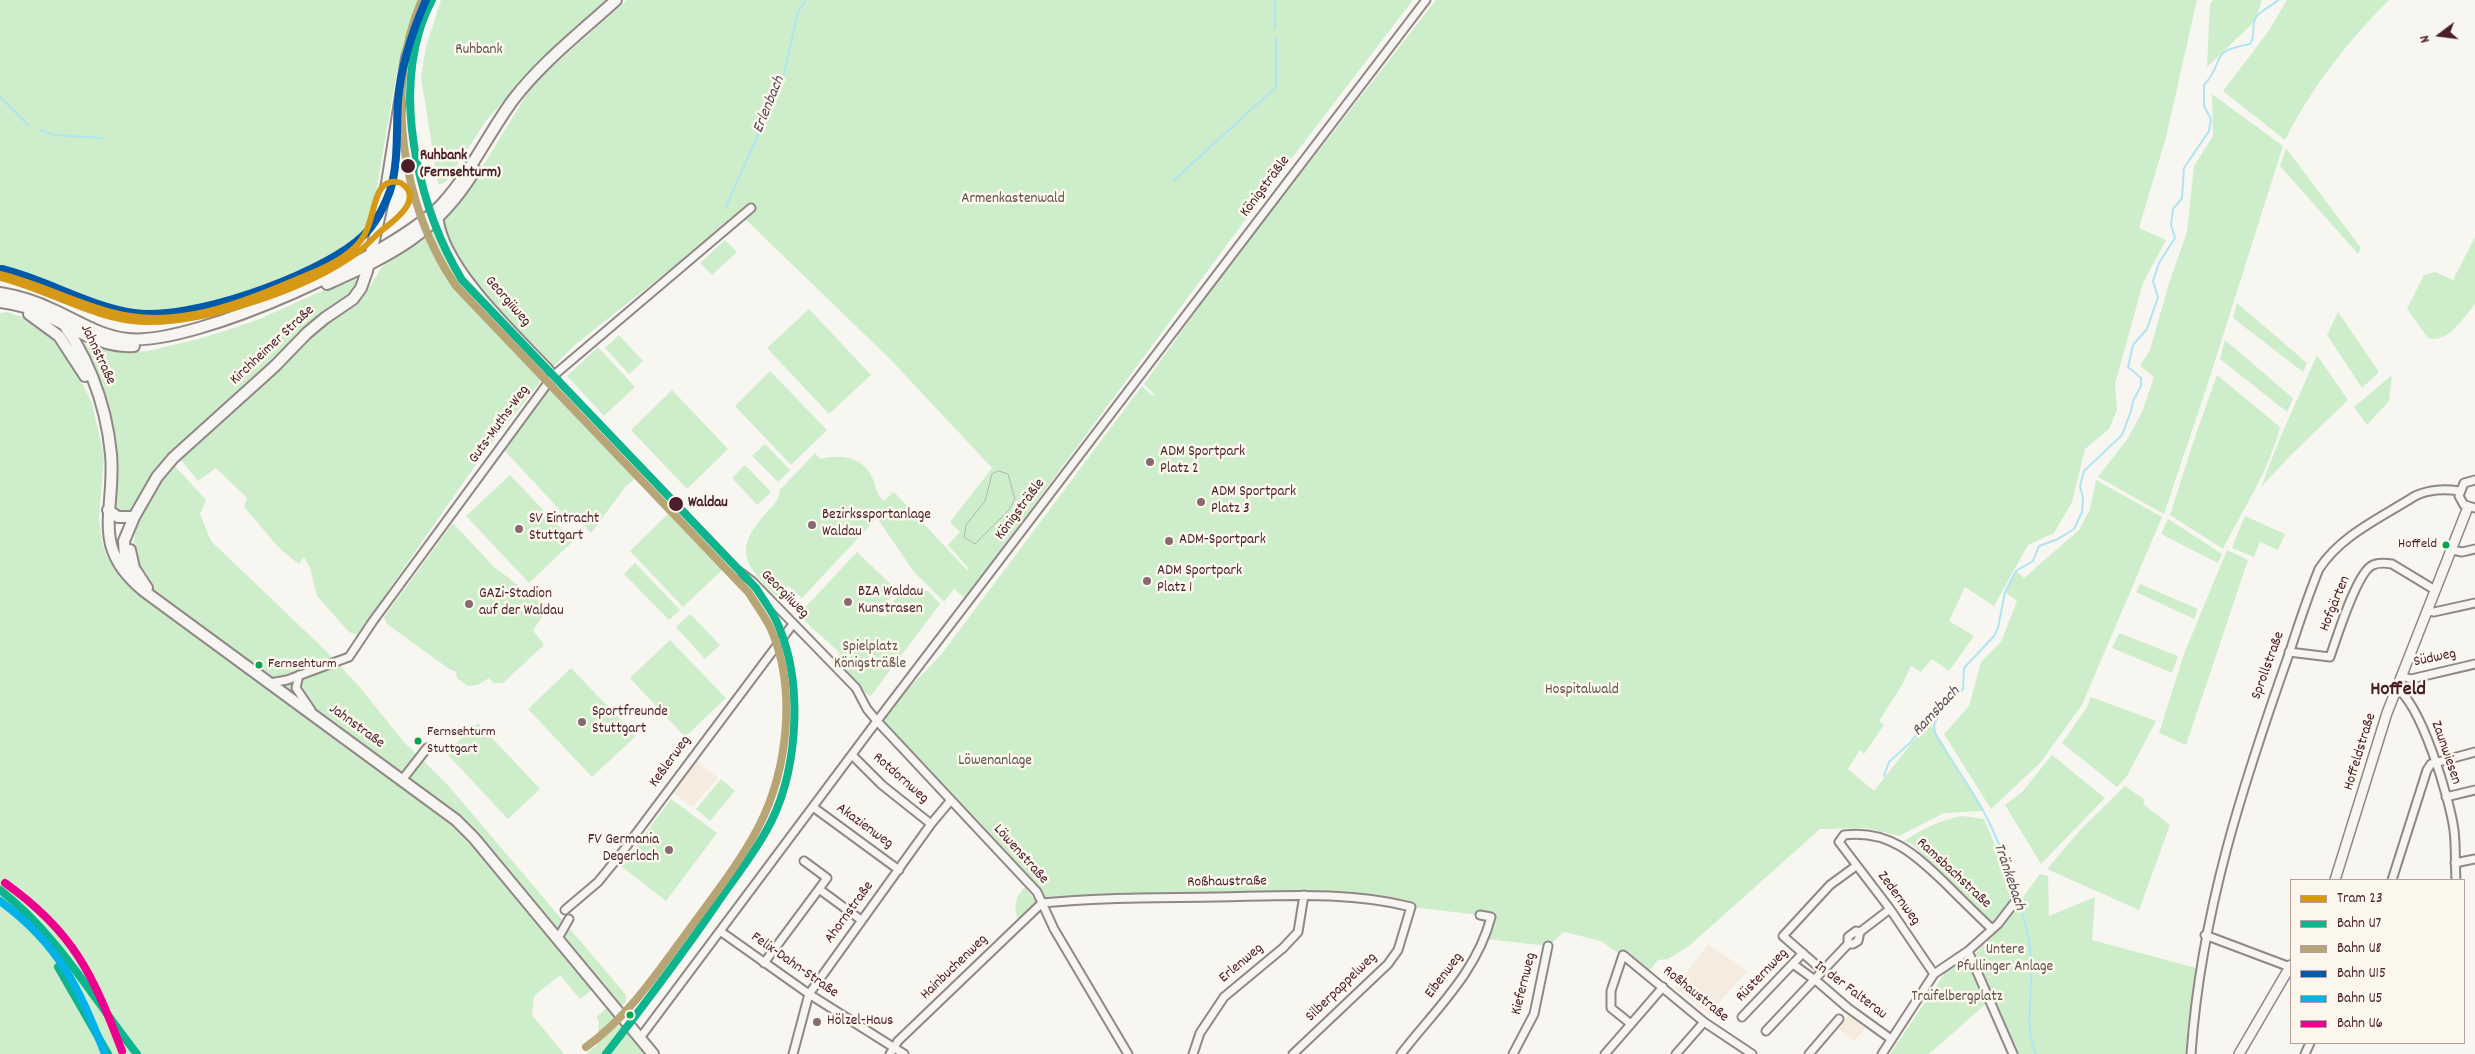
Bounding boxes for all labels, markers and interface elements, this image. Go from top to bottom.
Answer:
north arrow [2415,10,2465,60]
text: N [2415,33,2436,45]
park label: Ruhbank [455,42,503,60]
water label: Erlenbach [750,74,790,136]
place label: Ruhbank (Fernsehturm) [420,148,501,183]
street label: Königsträßle [1237,153,1295,221]
marker: Ruhbank (Fernsehturm) [399,157,417,175]
park label: Armenkastenwald [961,191,1065,209]
street label: Georgiiweg [480,273,534,331]
street label: Kirchheimer Straße [227,302,319,390]
street label: Jahnstraße [75,322,119,388]
street label: Guts-Muths-Weg [466,383,534,467]
place label: ADM Sportpark Platz 2 [1160,444,1245,479]
marker: ADM Sportpark Platz 2 [1144,456,1156,468]
street label: Königsträßle [992,476,1050,544]
place label: ADM Sportpark Platz 3 [1211,484,1296,519]
marker: Waldau [667,495,685,513]
place label: Waldau [688,495,728,513]
marker: ADM Sportpark Platz 3 [1195,496,1207,508]
place label: Bezirkssportanlage Waldau [822,507,931,542]
place label: SV Eintracht Stuttgart [529,511,599,546]
marker: Bezirkssportanlage Waldau [806,519,818,531]
marker: SV Eintracht Stuttgart [513,523,525,535]
place label: ADM-Sportpark [1179,532,1266,550]
marker: ADM-Sportpark [1163,535,1175,547]
place label: Hoffeld [2398,537,2437,553]
marker: Hoffeld [2441,540,2451,550]
place label: ADM Sportpark Platz 1 [1157,563,1242,598]
street label: Georgiiweg [756,567,812,623]
street label: Hofgärten [2317,574,2355,634]
marker: ADM Sportpark Platz 1 [1141,575,1153,587]
place label: BZA Waldau Kunstrasen [858,584,923,619]
place label: GAZi-Stadion auf der Waldau [479,586,564,621]
marker: BZA Waldau Kunstrasen [842,596,854,608]
marker: GAZi-Stadion auf der Waldau [463,598,475,610]
street label: Sprollstraße [2248,630,2290,702]
park label: Spielplatz Königsträßle [834,639,906,674]
street label: Südweg [2412,646,2458,672]
place label: Fernsehturm [268,657,337,673]
marker: Fernsehturm [254,660,264,670]
district label: Hoffeld [2370,679,2426,703]
park label: Hospitalwald [1545,682,1619,700]
water label: Ramsbach [1909,683,1965,741]
street label: Jahnstraße [325,701,387,753]
place label: Sportfreunde Stuttgart [592,704,668,739]
street label: Hoffeldstraße [2341,711,2381,793]
marker: Sportfreunde Stuttgart [576,716,588,728]
street label: Zaunwiesen [2426,719,2464,787]
place label: Fernsehturm Stuttgart [427,725,496,758]
street label: Keßlerweg [646,733,696,791]
marker: Fernsehturm Stuttgart [413,736,423,746]
street label: Rotdornweg [868,750,932,808]
park label: Löwenanlage [958,753,1032,771]
street label: Akazienweg [832,800,896,854]
street label: Löwenstraße [988,821,1052,889]
place label: FV Germania Degerloch [588,832,659,867]
street label: Ramsbachstraße [1912,835,1994,913]
water label: Tränkebach [1988,841,2028,913]
marker: FV Germania Degerloch [663,844,675,856]
street label: Zedernweg [1872,869,1924,929]
street label: Roßhaustraße [1187,873,1267,893]
street label: Ahornstraße [821,878,879,948]
legend [2290,879,2465,1044]
text: Tram 23 [2337,888,2383,910]
text: Bahn U7 [2337,913,2381,935]
street label: Felix-Dahn-Straße [747,929,841,1003]
street label: Hainbuchenweg [918,931,992,1005]
text: Bahn U8 [2337,938,2382,960]
street label: Erlenweg [1216,940,1268,988]
park label: Untere Pfullinger Anlage [1957,942,2053,977]
street label: Rüsternweg [1733,945,1793,1007]
street label: Silberpappelweg [1303,949,1381,1027]
street label: Eibenweg [1422,950,1468,1002]
street label: Kiefernweg [1509,951,1541,1017]
street label: In der Falterau [1810,958,1890,1024]
street label: Roßhaustraße [1658,963,1732,1027]
text: Bahn U15 [2337,963,2386,985]
text: Bahn U5 [2337,988,2383,1010]
park label: Traifelbergplatz [1912,989,2002,1007]
unlabelled marker [625,1010,635,1020]
place label: Hölzel-Haus [827,1013,893,1031]
text: Bahn U6 [2337,1013,2383,1035]
marker: Hölzel-Haus [811,1016,823,1028]

